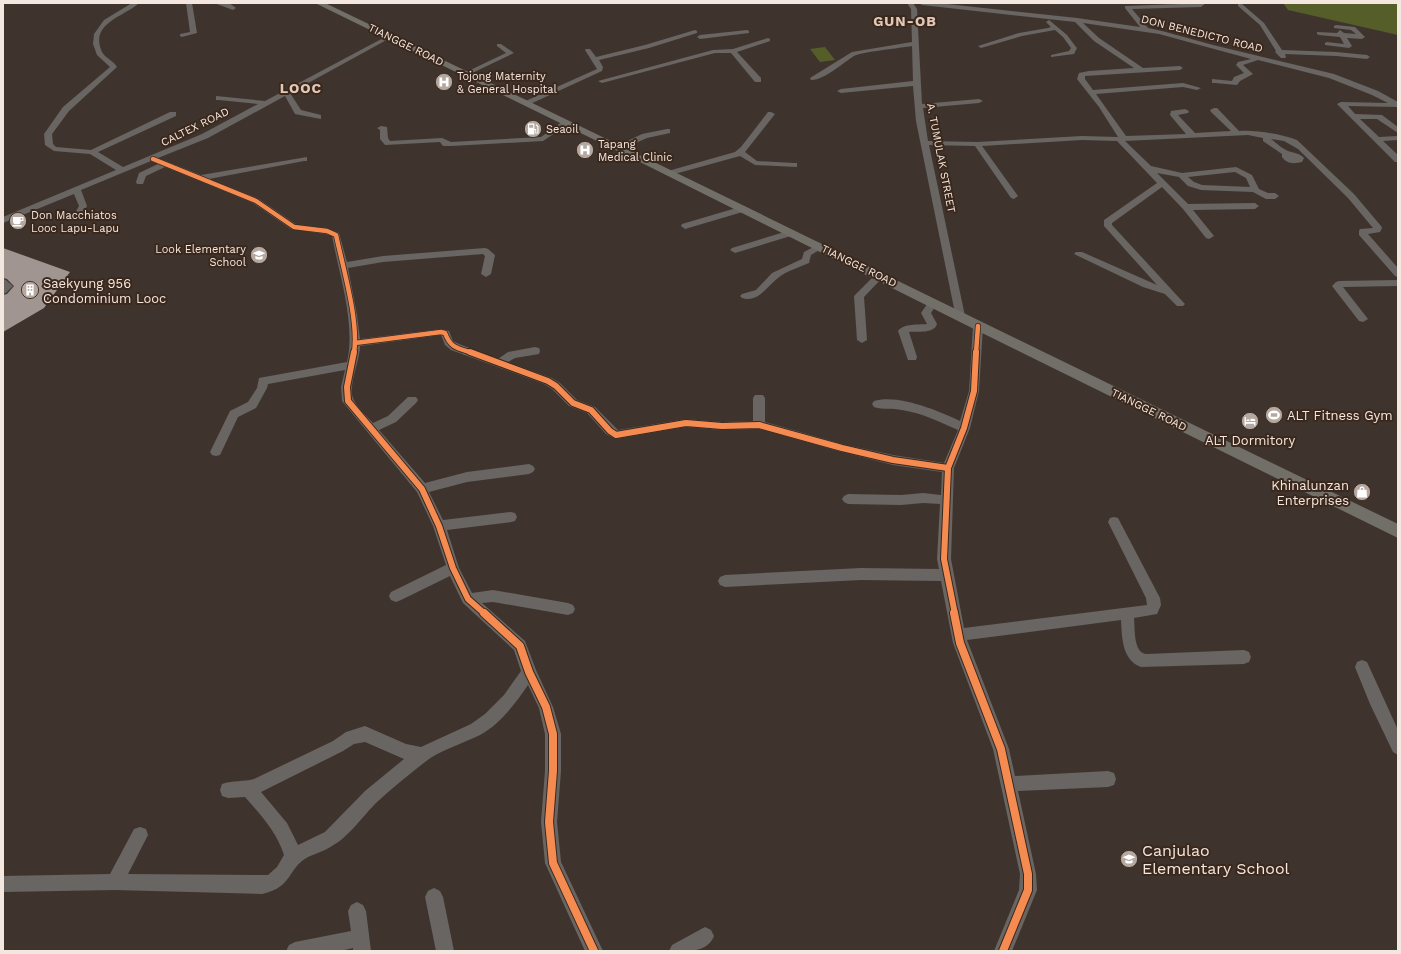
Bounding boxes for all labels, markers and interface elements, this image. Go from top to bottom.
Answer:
district label: GUN-OB [873,13,937,29]
street label: DON BENEDICTO ROAD [1140,13,1264,55]
street label: TIANGGE ROAD [366,21,446,69]
place label: Tojong Maternity & General Hospital [457,70,557,96]
hospital icon: Tojong Maternity & General Hospital [434,72,454,92]
district label: LOOC [280,80,322,96]
street label: A. TUMULAK STREET [924,102,958,214]
street label: CALTEX ROAD [159,105,231,149]
fuel station icon: Seaoil [523,119,543,139]
place label: Seaoil [546,123,579,136]
place label: Tapang Medical Clinic [598,138,672,164]
hospital icon: Tapang Medical Clinic [575,140,595,160]
place label: Don Macchiatos Looc Lapu-Lapu [31,209,119,235]
cafe icon: Don Macchiatos Looc Lapu-Lapu [8,211,28,231]
street label: TIANGGE ROAD [819,242,899,290]
place label: Look Elementary School [155,243,247,269]
school or university icon: Look Elementary School [249,245,269,265]
place label: Saekyung 956 Condominium Looc [43,276,166,306]
building icon: Saekyung 956 Condominium Looc [20,280,40,300]
street label: TIANGGE ROAD [1109,386,1189,434]
sports icon: ALT Fitness Gym [1264,405,1284,425]
place label: ALT Fitness Gym [1287,408,1393,423]
hotel icon: ALT Dormitory [1240,411,1260,431]
place label: ALT Dormitory [1205,433,1295,448]
place label: Khinalunzan Enterprises [1271,478,1349,508]
shop icon: Khinalunzan Enterprises [1352,482,1372,502]
place label: Canjulao Elementary School [1142,841,1290,878]
school or university icon: Canjulao Elementary School [1119,849,1139,869]

